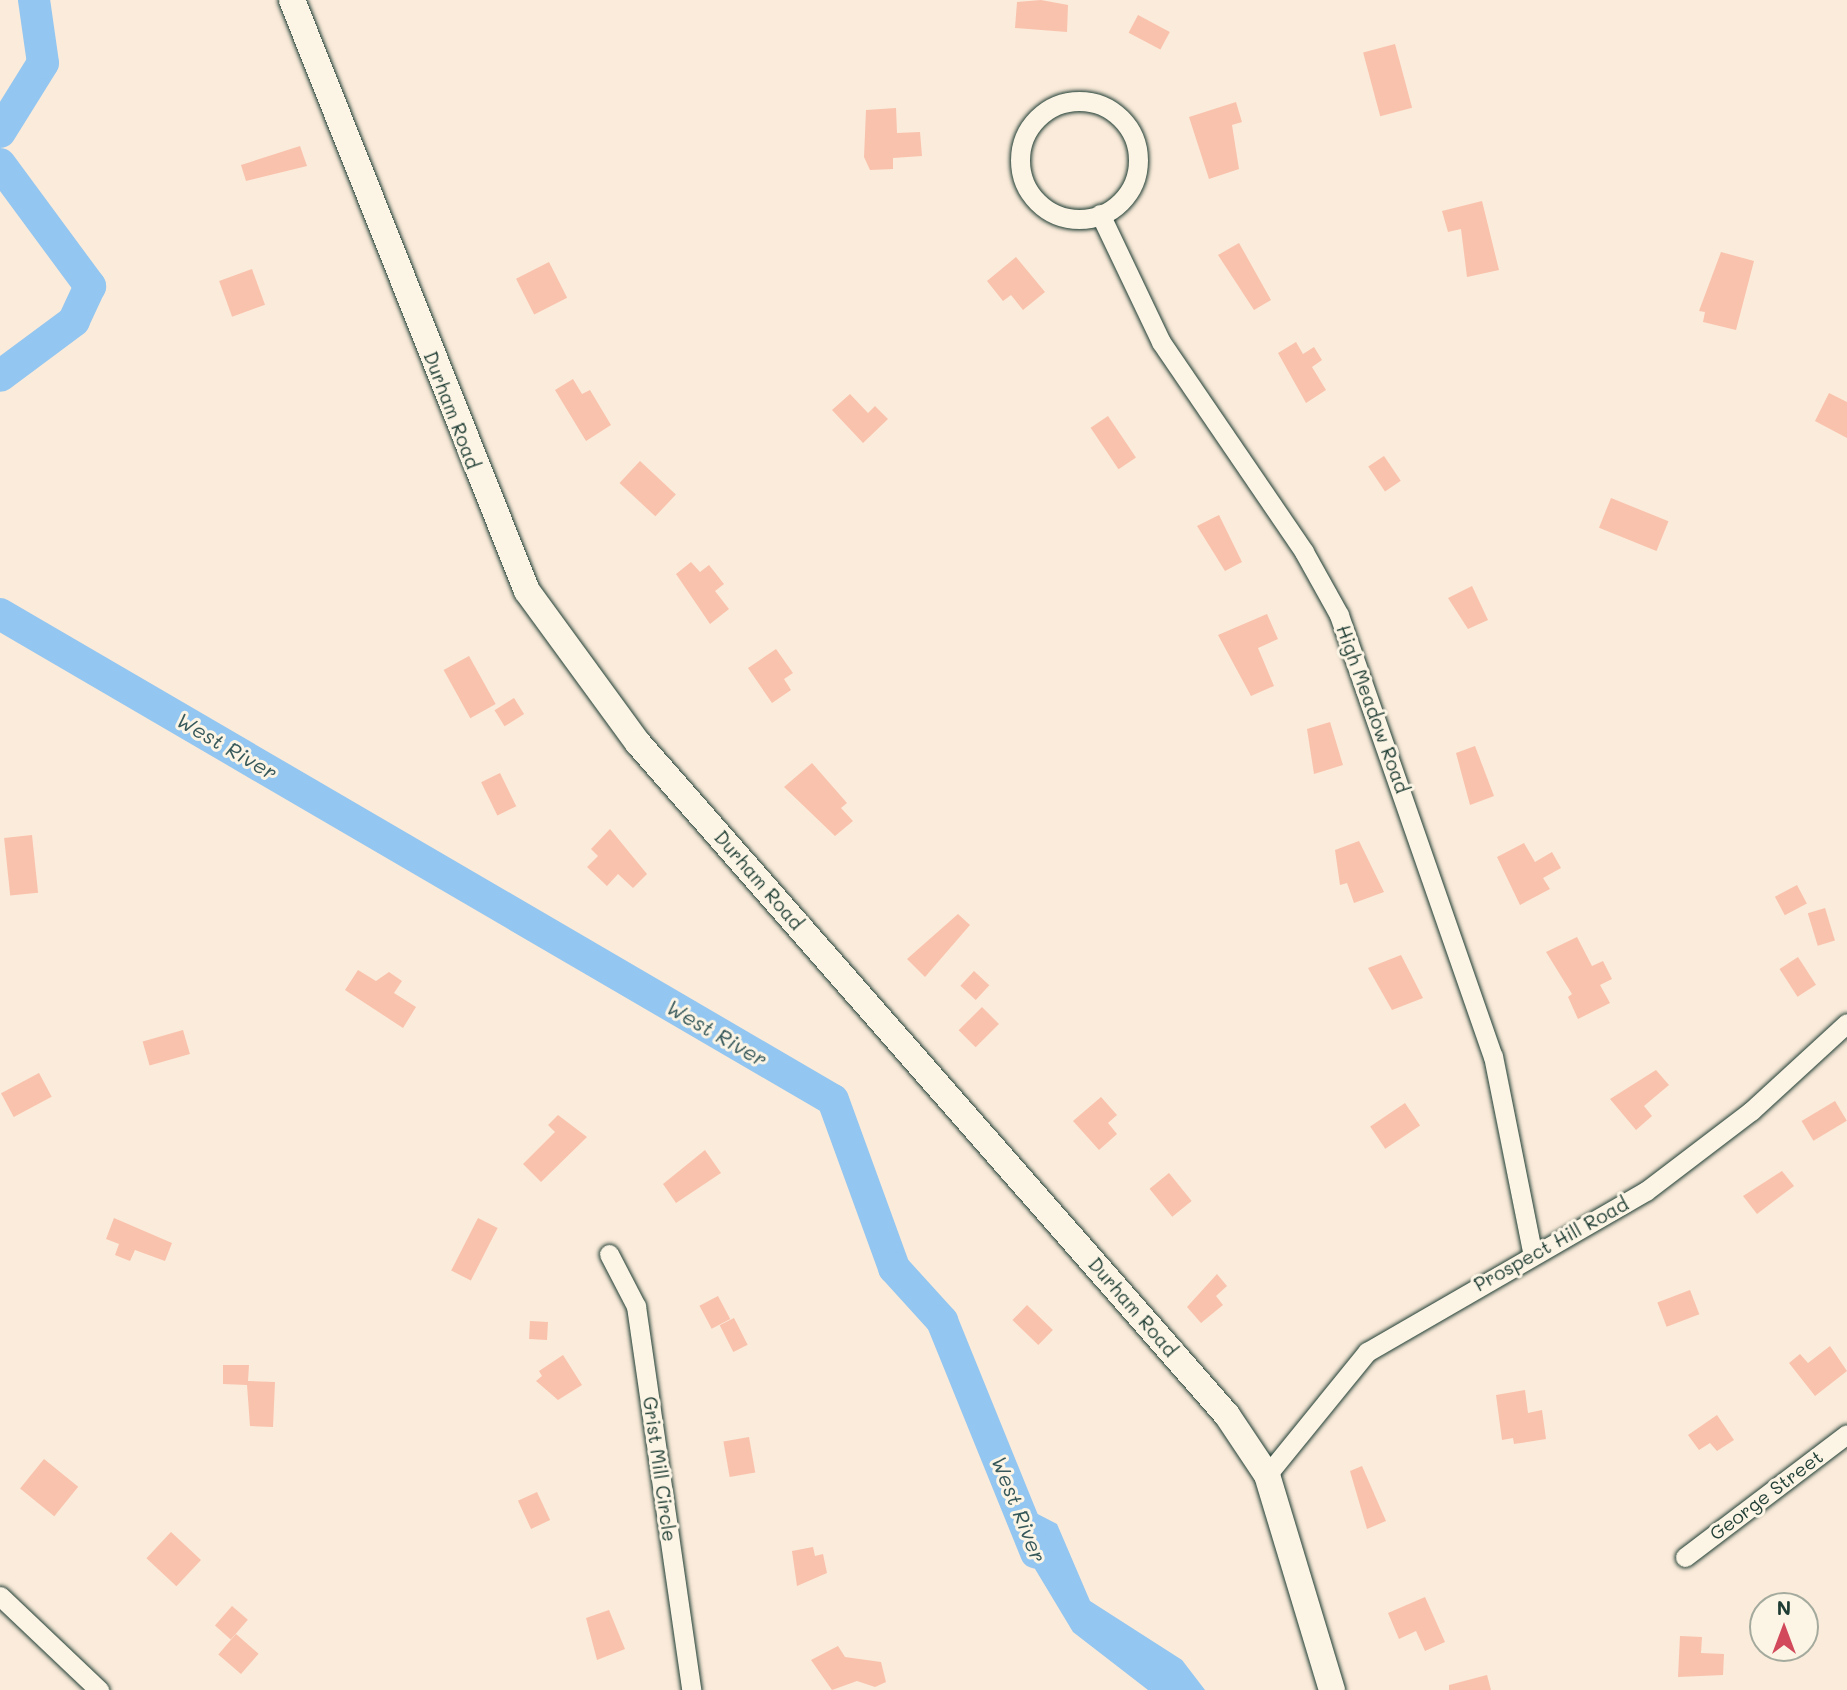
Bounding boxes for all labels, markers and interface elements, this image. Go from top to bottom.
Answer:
street label: Durham Road [419,348,485,472]
street label: High Meadow Road [1332,622,1414,796]
water label: West River [172,707,282,785]
street label: Durham Road [710,826,808,934]
water label: West River [662,994,772,1072]
street label: Prospect Hill Road [1470,1192,1632,1296]
street label: Durham Road [1084,1253,1182,1361]
street label: Grist Mill Circle [639,1395,681,1543]
street label: George Street [1705,1445,1827,1545]
water label: West River [986,1452,1052,1566]
north arrow [1749,1592,1819,1662]
text: N [1777,1595,1791,1620]

